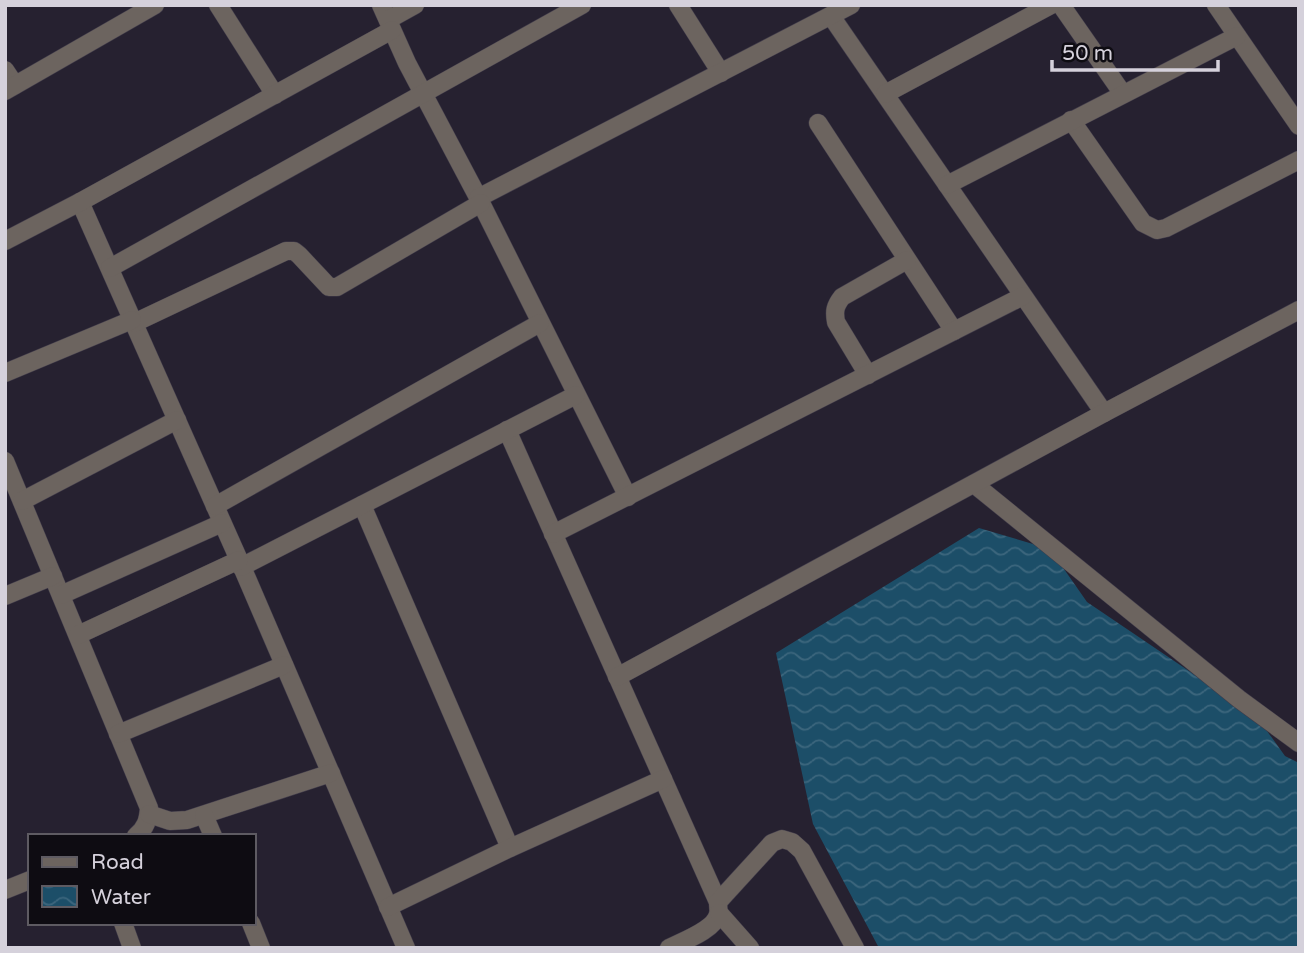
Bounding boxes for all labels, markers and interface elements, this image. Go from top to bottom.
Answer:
scale bar [1052,28,1218,72]
text: 50 m [1062,41,1113,66]
legend [28,834,256,925]
text: Road [91,850,144,875]
text: Water [91,885,151,910]

